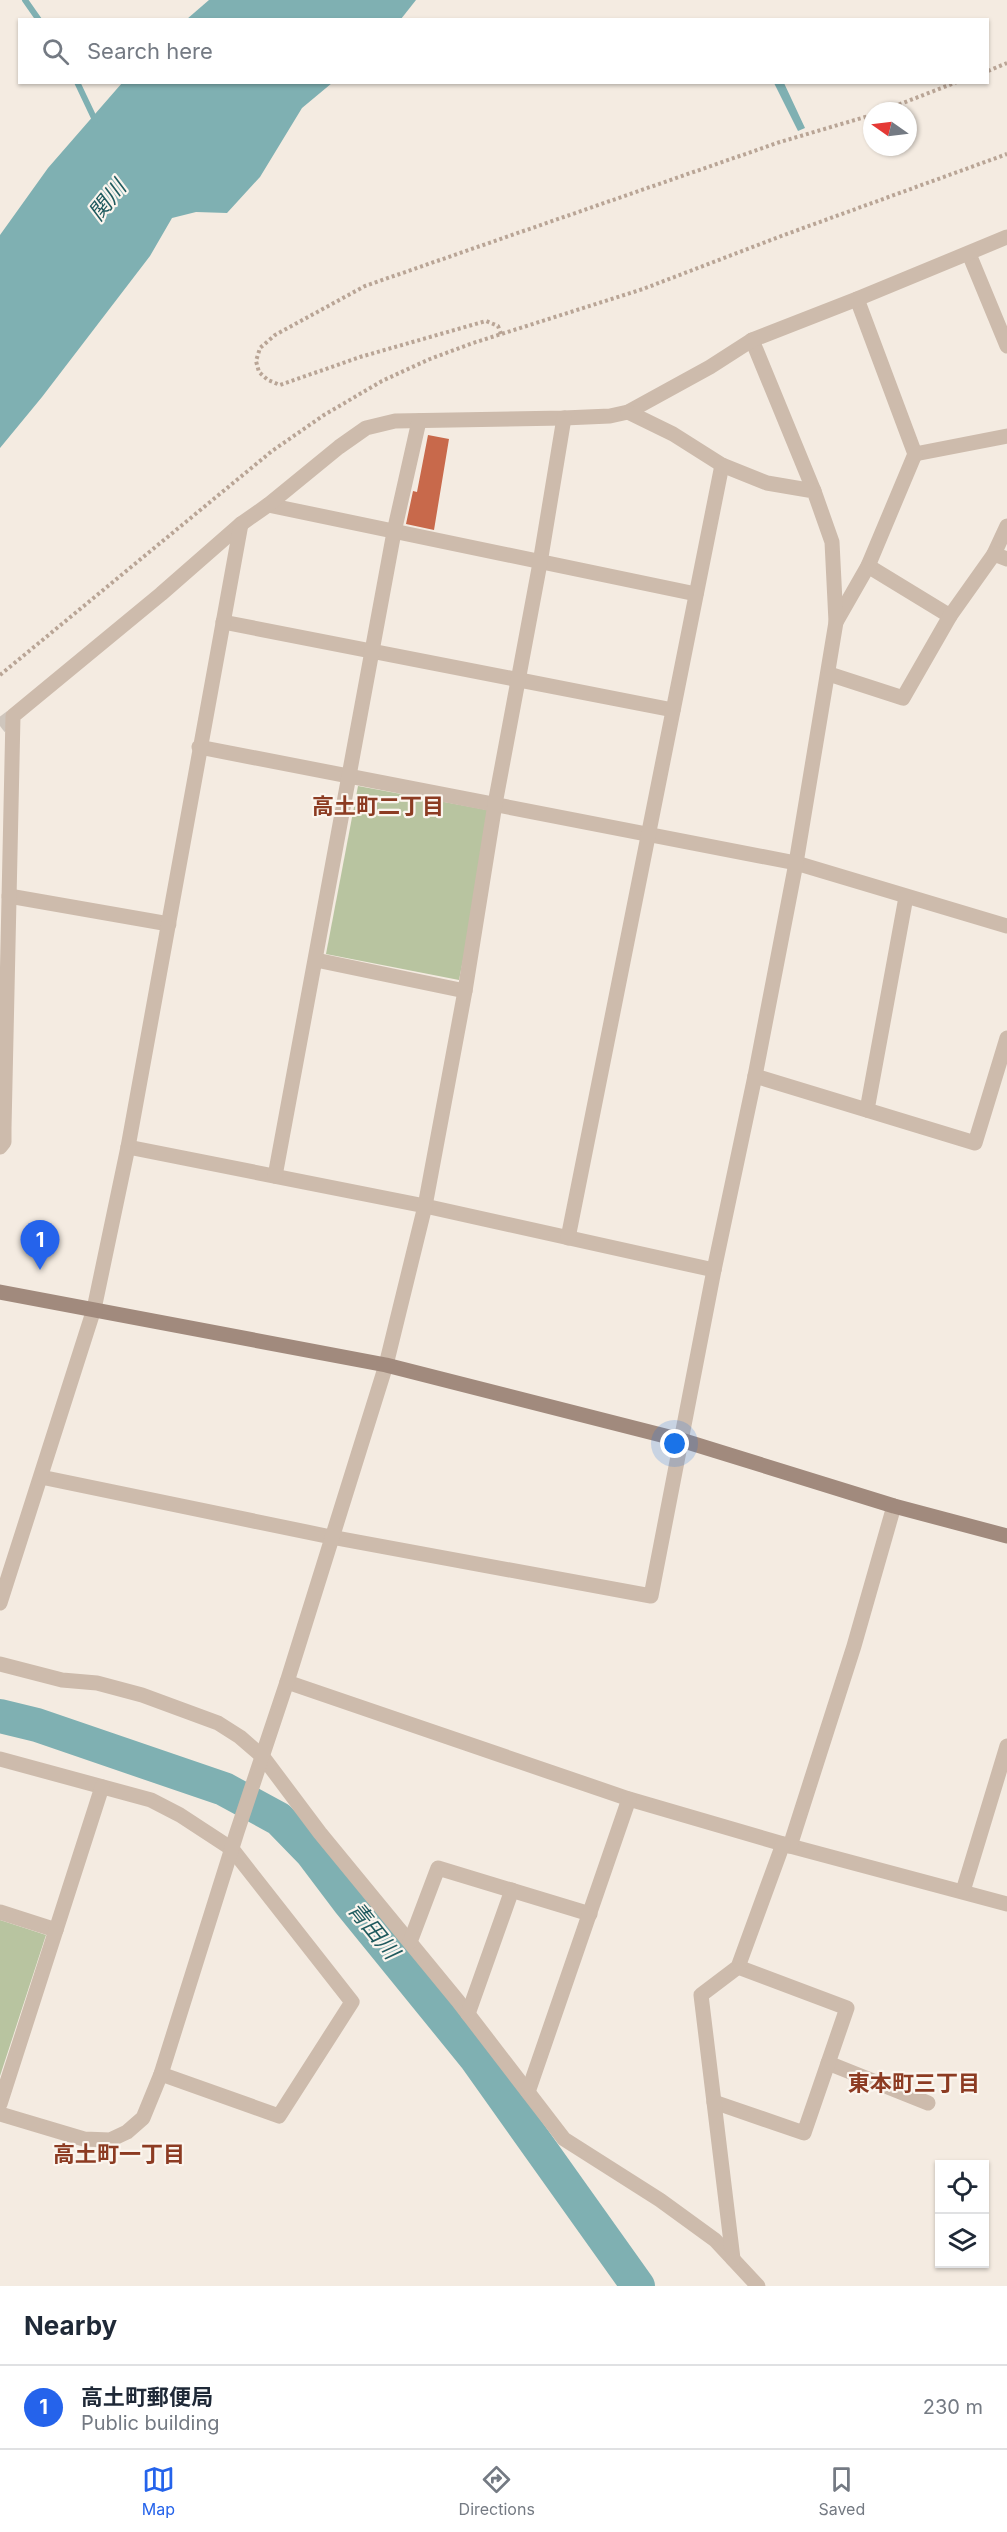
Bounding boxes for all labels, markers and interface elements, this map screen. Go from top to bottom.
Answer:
search box [18,18,989,84]
icon: search [39,35,72,68]
text: Search here [87,38,213,64]
north arrow [863,102,917,156]
water label: 関川 [83,173,132,225]
district label: 高土町二丁目 [312,793,444,819]
pin: 1 [20,1220,60,1270]
your location [660,1429,689,1458]
water label: 青田川 [343,1896,406,1965]
district label: 東本町三丁目 [848,2070,980,2096]
district label: 高土町一丁目 [53,2141,185,2167]
map controls [935,2160,989,2268]
button: locate [935,2160,989,2214]
button: layers [935,2214,989,2268]
text: Nearby [24,2310,117,2341]
text: 高土町郵便局 [81,2384,213,2410]
text: 1 [39,2395,48,2419]
text: 230 m [923,2395,983,2419]
text: Public building [81,2411,220,2435]
tab: Map [142,2463,175,2519]
tab: Directions [459,2463,535,2519]
tab: Saved [818,2463,865,2519]

